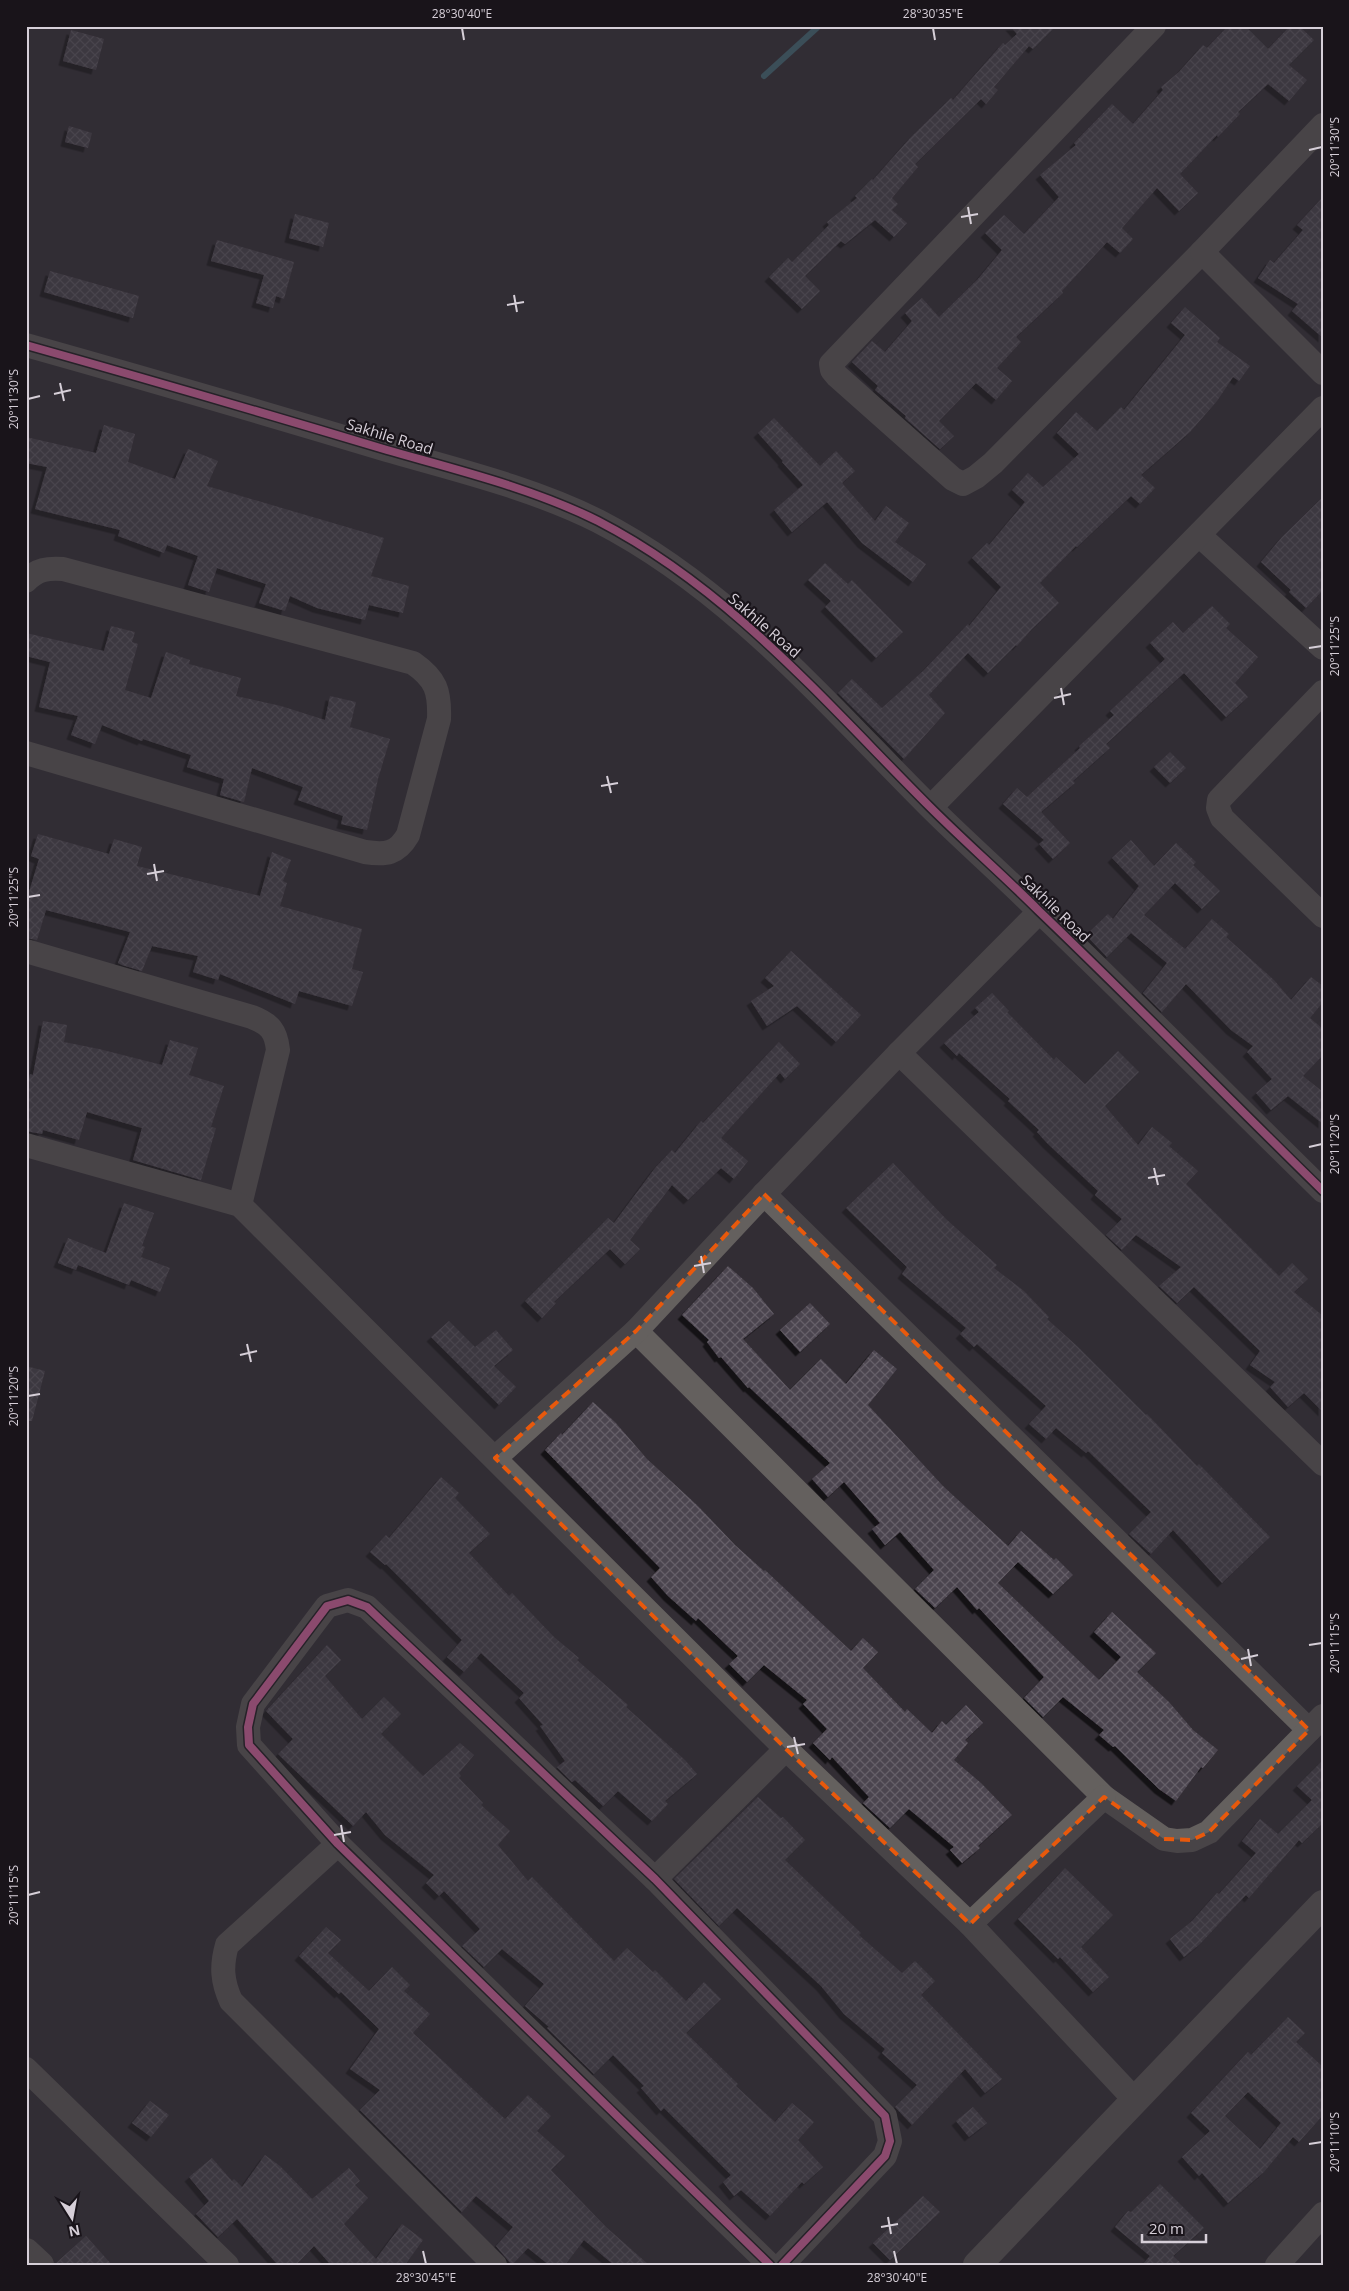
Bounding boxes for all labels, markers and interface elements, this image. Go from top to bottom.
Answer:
text: 28°30'40"E [432,5,492,22]
text: 28°30'35"E [903,5,963,22]
text: 20°11'30"S [1326,117,1343,177]
text: 20°11'30"S [5,369,22,429]
street label: Sakhile Road [344,413,436,459]
street label: Sakhile Road [725,588,805,662]
text: 20°11'25"S [1326,616,1343,676]
text: 20°11'25"S [5,867,22,927]
street label: Sakhile Road [1017,870,1095,946]
text: 20°11'20"S [1326,1114,1343,1174]
text: 20°11'20"S [5,1366,22,1426]
text: 20°11'15"S [1326,1613,1343,1673]
text: 20°11'15"S [5,1865,22,1925]
text: 20°11'10"S [1326,2112,1343,2172]
north arrow [48,2194,98,2244]
scale bar [1142,2211,1205,2243]
text: 20 m [1149,2218,1184,2238]
text: N [67,2221,82,2242]
text: 28°30'45"E [396,2269,456,2286]
text: 28°30'40"E [867,2269,927,2286]

